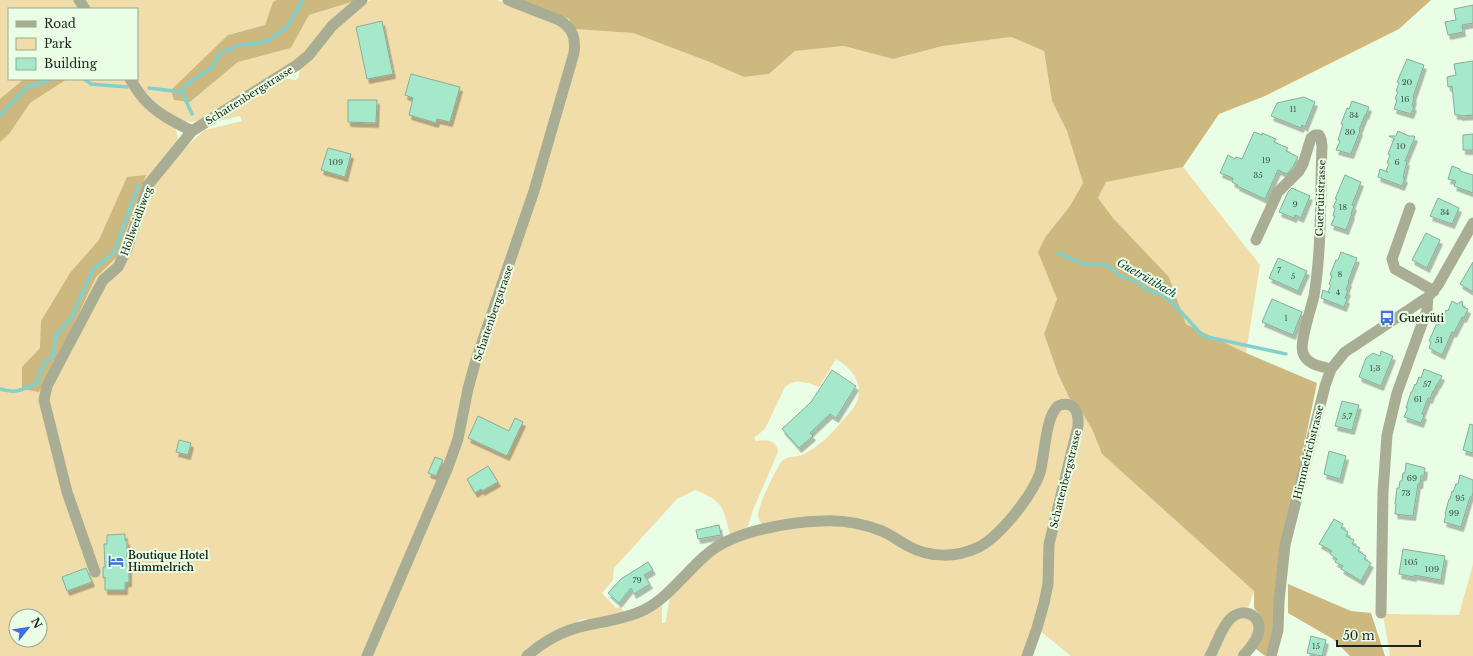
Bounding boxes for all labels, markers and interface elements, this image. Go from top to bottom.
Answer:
legend [8,8,138,80]
text: Road [44,16,76,31]
text: Park [44,36,72,51]
text: Building [44,56,98,71]
street label: Schattenbergstrasse [203,63,296,128]
house number: 20 [1402,77,1413,87]
house number: 16 [1401,94,1409,104]
house number: 11 [1289,104,1297,114]
house number: 34 [1349,110,1359,120]
house number: 30 [1345,127,1356,137]
house number: 10 [1396,141,1406,151]
house number: 19 [1262,155,1270,165]
house number: 109 [329,157,343,167]
house number: 6 [1394,157,1400,167]
street label: Guetrütistrasse [1313,159,1328,237]
house number: 35 [1253,170,1263,180]
street label: Höllweidliweg [118,184,155,258]
house number: 9 [1292,199,1298,209]
house number: 18 [1339,202,1347,212]
house number: 34 [1440,207,1450,217]
water label: Guetrütibach [1114,255,1180,301]
street label: Schattenbergstrasse [471,263,516,363]
house number: 7 [1277,265,1282,275]
house number: 8 [1338,269,1343,279]
house number: 5 [1291,271,1296,281]
house number: 4 [1336,287,1341,297]
bus stop icon: Guetrüti [1378,309,1396,327]
place label: Guetrüti [1399,312,1444,325]
house number: 1 [1284,313,1288,323]
house number: 51 [1435,335,1443,345]
house number: 1;3 [1370,363,1381,373]
house number: 57 [1423,379,1432,389]
house number: 61 [1414,394,1423,404]
street label: Himmelrichstrasse [1290,403,1327,501]
house number: 5,7 [1342,411,1353,421]
street label: Schattenbergstrasse [1047,428,1084,530]
house number: 69 [1407,473,1417,483]
house number: 73 [1402,488,1411,498]
house number: 95 [1455,493,1465,503]
house number: 99 [1449,508,1459,518]
place label: Boutique Hotel Himmelrich [128,549,209,574]
hotel icon: Boutique Hotel Himmelrich [107,552,125,570]
house number: 105 [1404,557,1418,567]
house number: 109 [1425,564,1439,574]
house number: 79 [632,575,642,585]
north arrow [8,608,48,648]
text: N [28,615,46,632]
scale bar [1337,622,1420,648]
text: 50 m [1343,628,1375,643]
house number: 15 [1312,641,1321,651]

